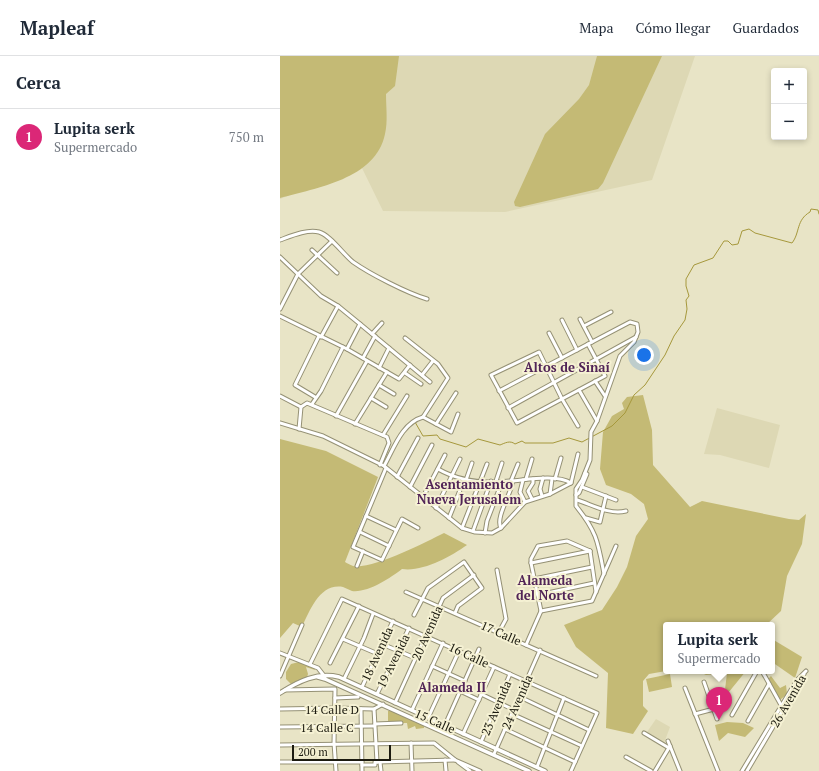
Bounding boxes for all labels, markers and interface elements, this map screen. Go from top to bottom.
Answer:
text: Mapleaf [20,15,94,40]
text: Mapa [579,18,614,37]
text: Cómo llegar [636,18,710,37]
text: Guardados [732,18,799,37]
map controls [771,68,807,140]
button: + [771,68,807,104]
text: Cerca [16,71,61,94]
button: − [771,104,807,140]
text: Lupita serk [54,118,135,138]
text: 1 [25,128,33,146]
text: 750 m [229,128,264,146]
text: Supermercado [54,138,137,156]
your location [634,345,654,365]
district label: Altos de Sinaí [524,358,611,376]
district label: Asentamiento Nueva Jerusalem [417,475,521,508]
district label: Alameda del Norte [516,571,574,604]
street label: 20 Avenida [408,603,446,663]
street label: 17 Calle [478,617,524,649]
popup [663,622,775,674]
street label: 18 Avenida [358,624,396,684]
text: Lupita serk [677,629,758,649]
street label: 19 Avenida [374,632,412,690]
street label: 16 Calle [446,639,492,671]
text: Supermercado [677,649,761,667]
street label: 24 Avenida [498,672,536,732]
street label: 26 Avenida [767,672,809,730]
district label: Alameda II [418,678,486,696]
street label: 23 Avenida [478,678,514,738]
pin: 1 [706,687,732,720]
street label: 14 Calle D [305,702,359,717]
street label: 15 Calle [412,705,458,737]
street label: 14 Calle C [300,720,354,735]
scale bar [292,743,391,762]
text: 200 m [298,745,328,759]

